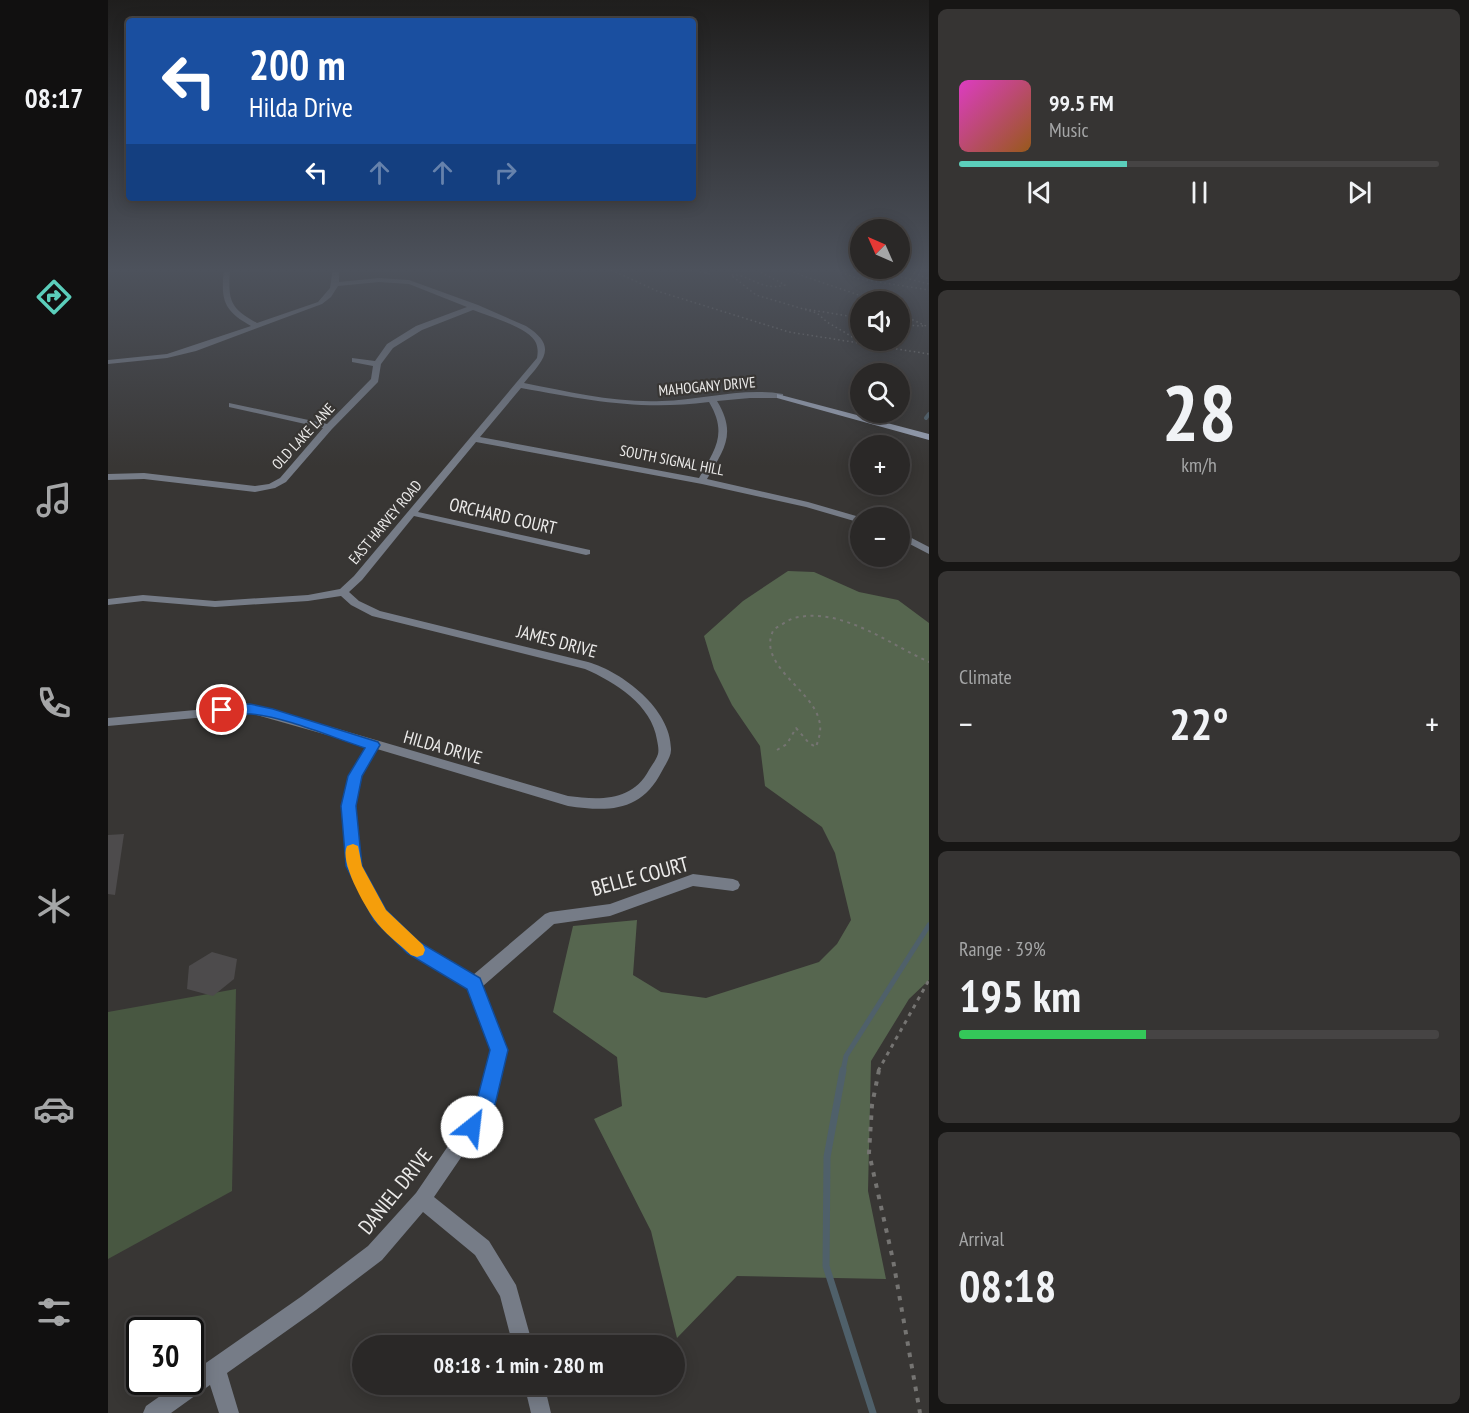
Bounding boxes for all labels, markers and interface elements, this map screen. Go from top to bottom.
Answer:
text: 200 m [249,37,346,92]
icon: left [150,42,228,120]
text: 08:17 [25,81,83,115]
text: 99.5 FM [1049,89,1114,117]
text: Hilda Drive [249,90,353,124]
text: Music [1049,117,1089,143]
icon: left [300,156,333,189]
icon: ahead [363,156,396,189]
icon: ahead [426,156,459,189]
icon: right [489,156,522,189]
icon: previous [1023,176,1056,209]
icon: pause [1183,176,1216,209]
icon: next [1343,176,1376,209]
north arrow [850,219,910,279]
map controls [850,219,910,567]
icon: directions [33,276,75,318]
button: sound [850,291,910,351]
text: 28 [1162,362,1236,463]
button: search [850,363,910,423]
street label: MAHOGANY DRIVE [658,372,756,400]
street label: OLD LAKE LANE [267,399,339,473]
button: + [850,435,910,495]
street label: SOUTH SIGNAL HILL [618,441,726,480]
text: km/h [1181,452,1217,478]
street label: EAST HARVEY ROAD [344,476,426,568]
icon: music [33,479,75,521]
street label: ORCHARD COURT [447,493,559,539]
button: − [850,507,910,567]
street label: JAMES DRIVE [513,619,600,663]
text: Climate [959,664,1012,690]
icon: phone [33,682,75,724]
pin [196,684,247,735]
icon: arrive [205,693,238,726]
text: 22° [1169,694,1229,752]
text: − [959,702,973,745]
text: + [1425,702,1439,745]
street label: HILDA DRIVE [401,725,485,769]
street label: BELLE COURT [588,850,692,902]
icon: climate [33,885,75,927]
text: Range · 39% [959,936,1046,962]
text: 195 km [959,966,1081,1024]
icon: car [33,1088,75,1130]
position arrow [440,1095,504,1159]
street label: DANIEL DRIVE [352,1143,438,1239]
text: Arrival [959,1226,1004,1252]
text: 08:18 [959,1256,1056,1314]
icon: filters [33,1291,75,1333]
speed limit sign: 30 [126,1317,204,1395]
text: 08:18 · 1 min · 280 m [433,1351,604,1379]

